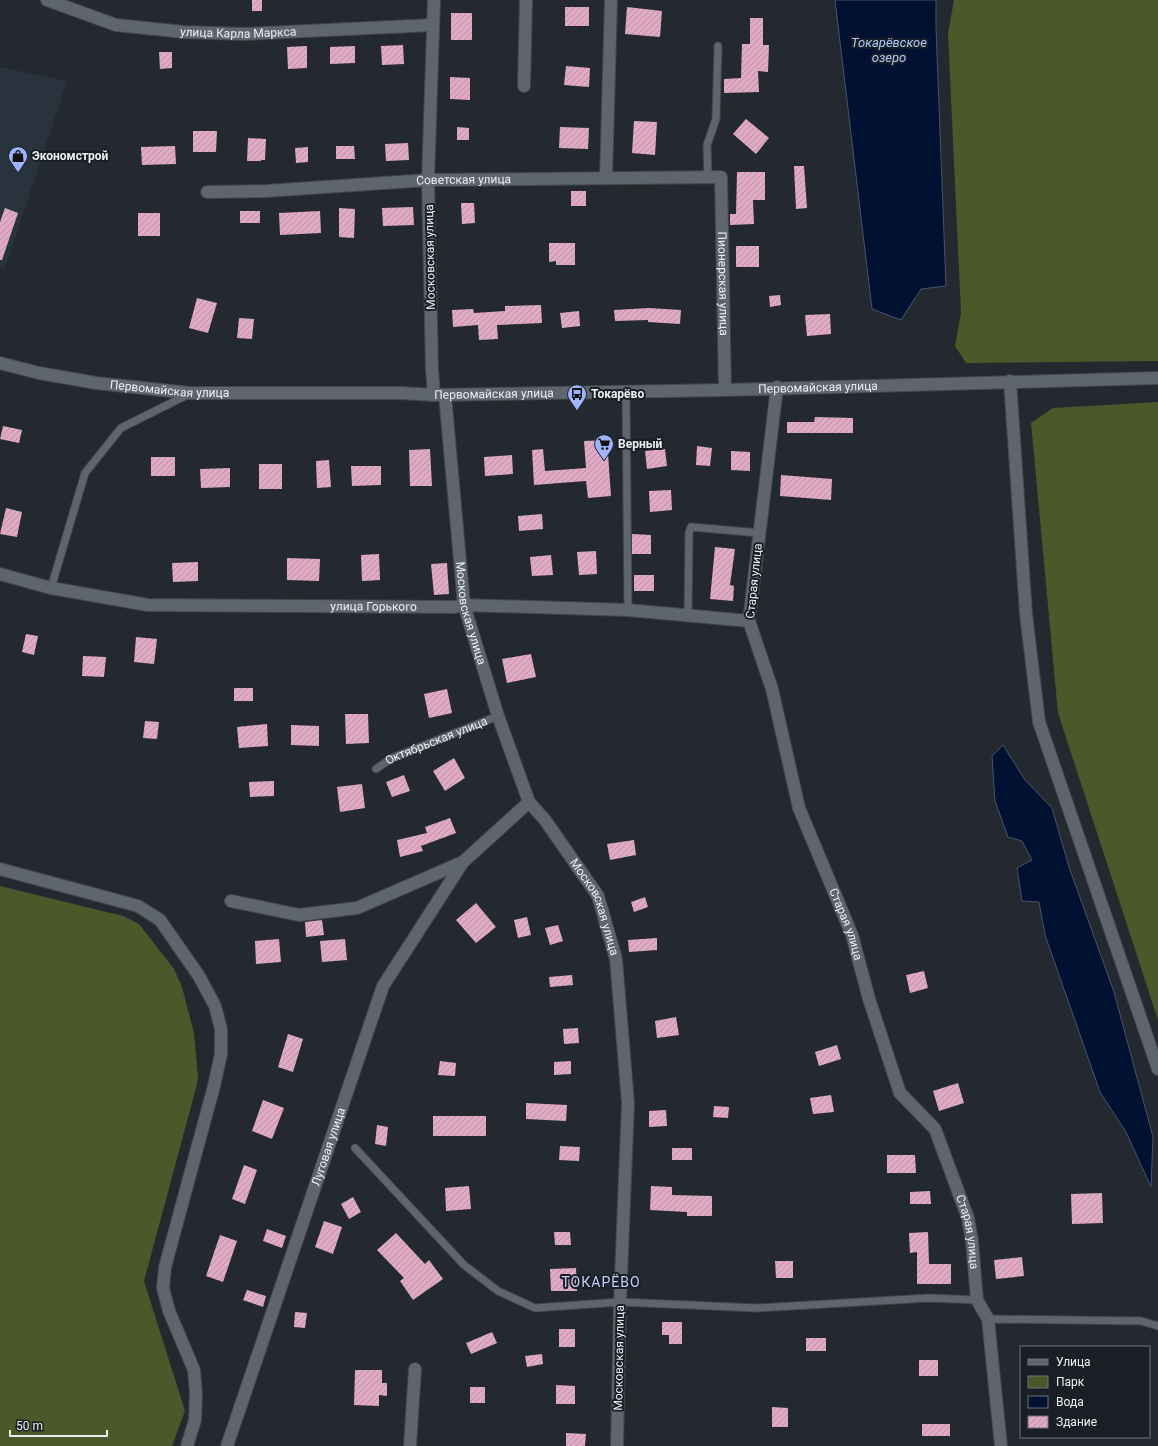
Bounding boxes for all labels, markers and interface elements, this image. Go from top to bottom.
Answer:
street label: улица Карла Маркса [179,25,297,41]
water label: Токарёвское озеро [851,35,927,65]
shop icon: Экономстрой [7,145,29,173]
place label: Экономстрой [32,149,109,163]
street label: Советская улица [416,172,511,188]
street label: Московская улица [422,204,438,310]
street label: Пионерская улица [715,231,731,336]
street label: Первомайская улица [109,378,229,400]
street label: Первомайская улица [758,379,878,396]
bus stop icon: Токарёво [566,383,588,411]
street label: Первомайская улица [434,386,554,402]
place label: Токарёво [591,387,644,401]
supermarket icon: Верный [593,433,615,461]
place label: Верный [618,437,663,451]
street label: Старая улица [743,543,765,619]
street label: Московская улица [453,561,489,666]
street label: улица Горького [330,599,417,614]
street label: Октябрьская улица [382,714,489,768]
street label: Московская улица [567,856,622,957]
street label: Старая улица [826,886,865,962]
street label: Луговая улица [309,1106,348,1188]
street label: Старая улица [953,1193,981,1270]
district label: ТОКАРЁВО [561,1274,641,1290]
street label: Московская улица [611,1305,627,1411]
legend [1020,1346,1150,1438]
text: Улица [1056,1355,1091,1369]
text: Парк [1056,1375,1085,1389]
text: Вода [1056,1395,1084,1409]
scale bar [10,1412,107,1438]
text: Здание [1056,1415,1097,1429]
text: 50 m [16,1419,43,1433]

